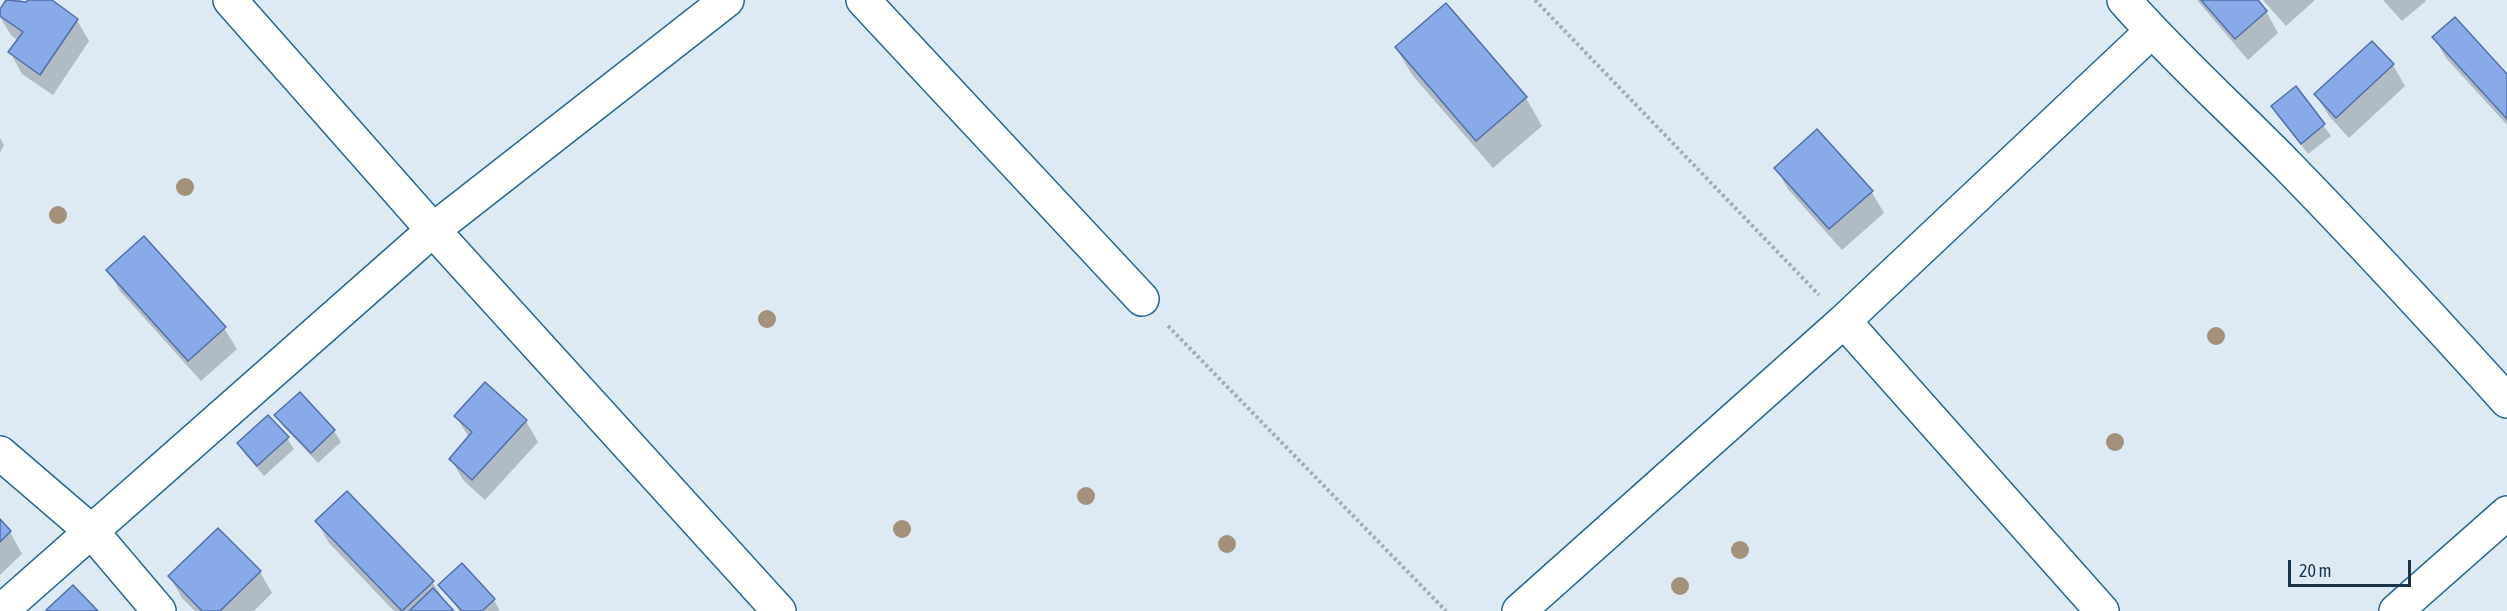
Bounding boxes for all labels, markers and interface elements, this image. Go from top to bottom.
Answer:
scale bar [2291,548,2414,586]
text: 20 m [2299,560,2331,581]

